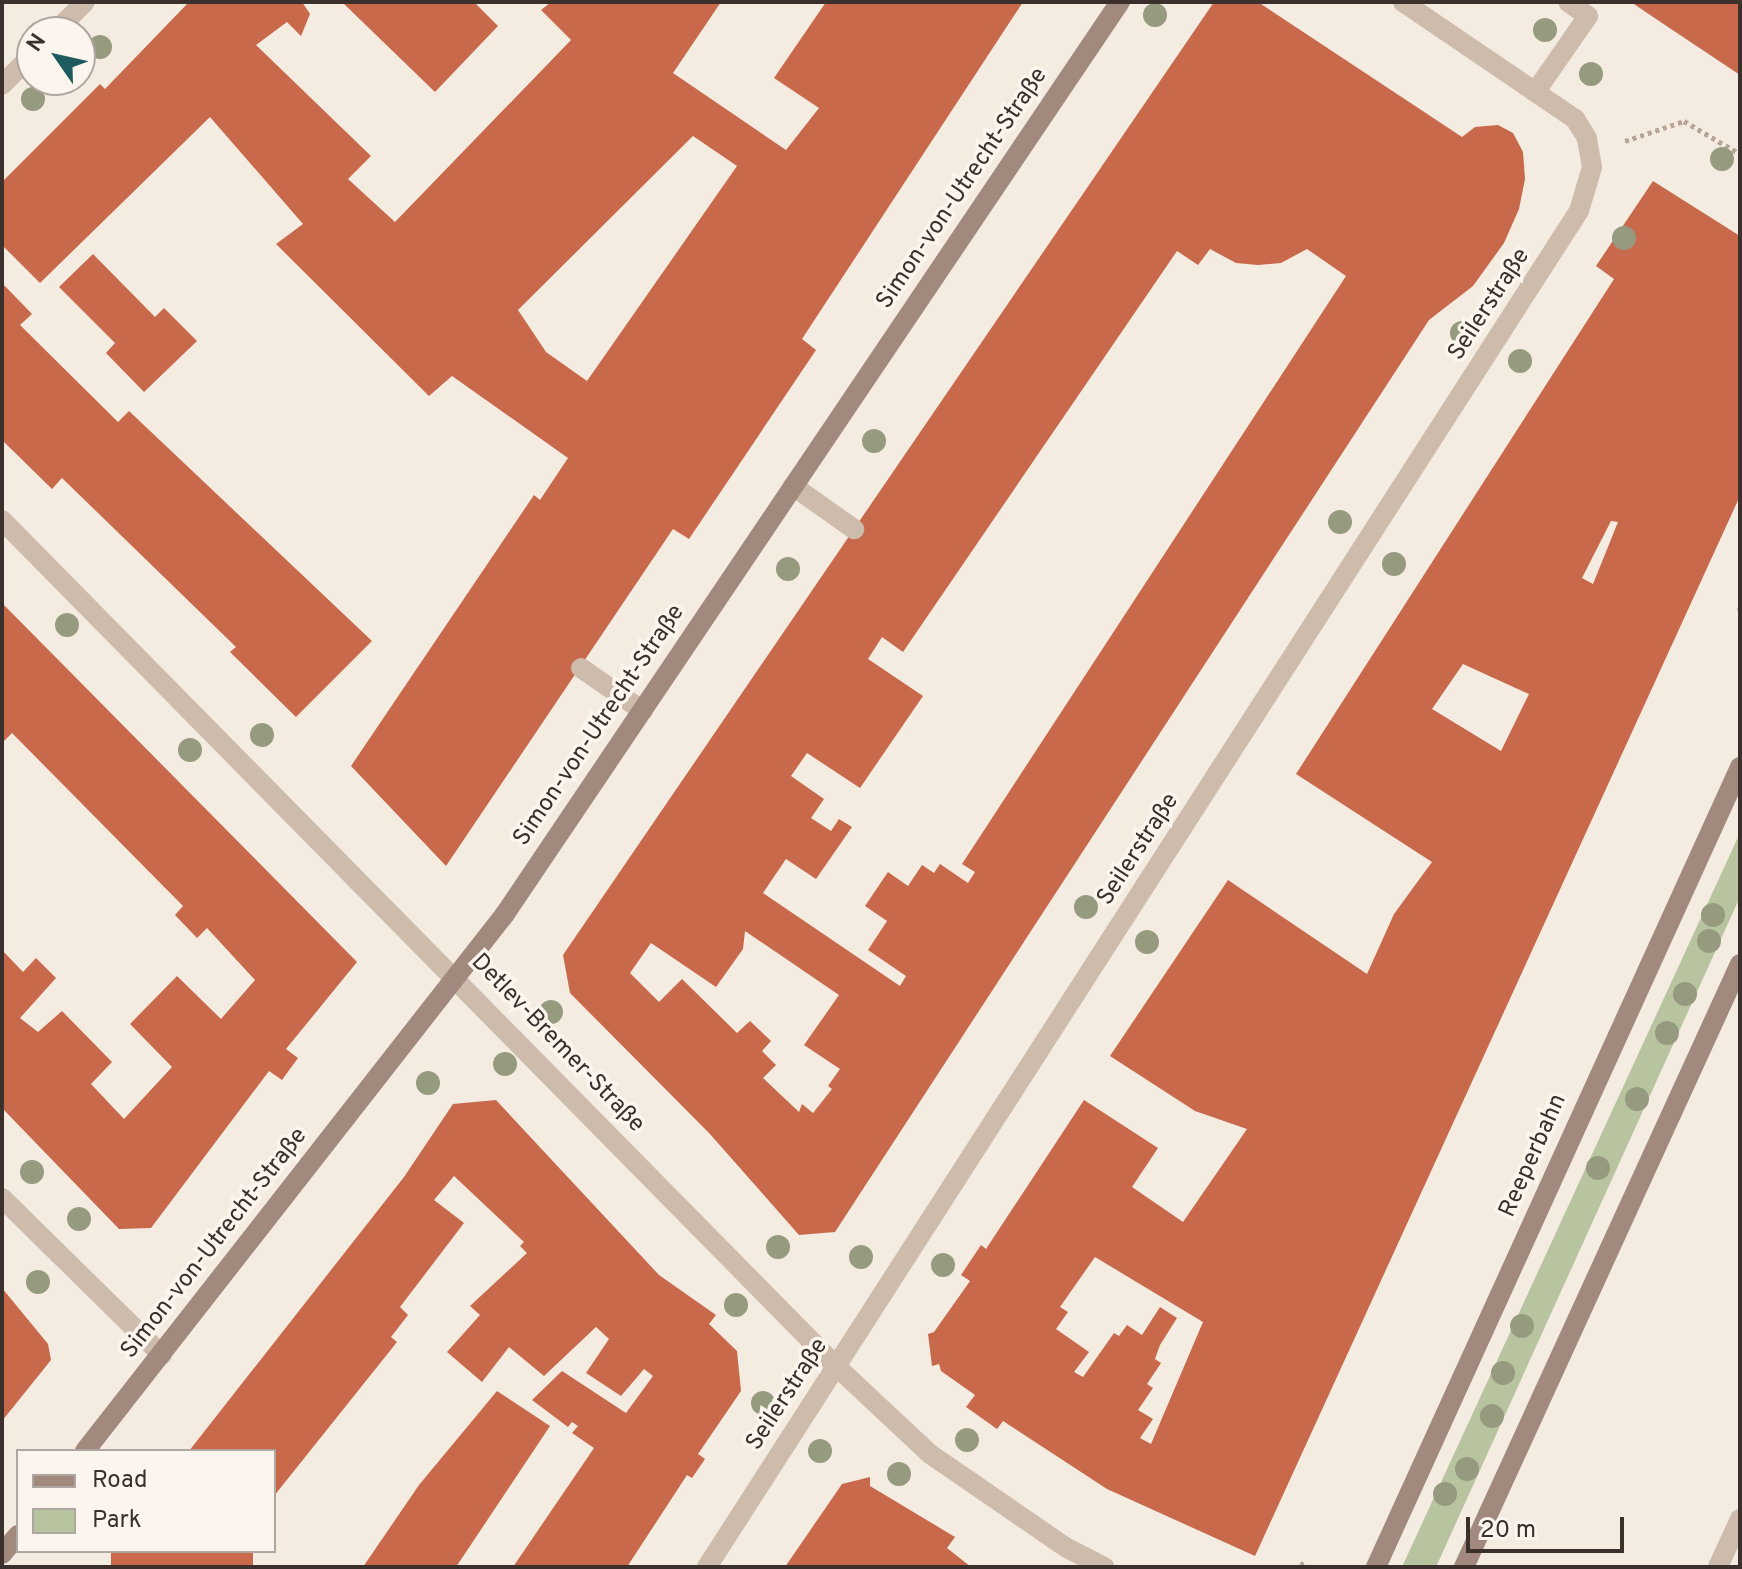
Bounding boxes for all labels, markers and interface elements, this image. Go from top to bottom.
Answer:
north arrow [16,16,96,96]
text: N [22,29,53,58]
street label: Simon-von-Utrecht-Straße [871,63,1055,315]
street label: Seilerstraße [1443,243,1537,367]
street label: Simon-von-Utrecht-Straße [508,600,692,852]
street label: Seilerstraße [1092,788,1186,912]
street label: Detlev-Bremer-Straße [464,949,650,1139]
street label: Reeperbahn [1494,1090,1574,1222]
street label: Simon-von-Utrecht-Straße [116,1123,314,1365]
street label: Seilerstraße [741,1333,835,1457]
legend [16,1449,276,1553]
text: Road [92,1466,148,1496]
scale bar [1470,1501,1628,1551]
text: Park [92,1506,142,1536]
text: 20 m [1480,1516,1536,1546]

